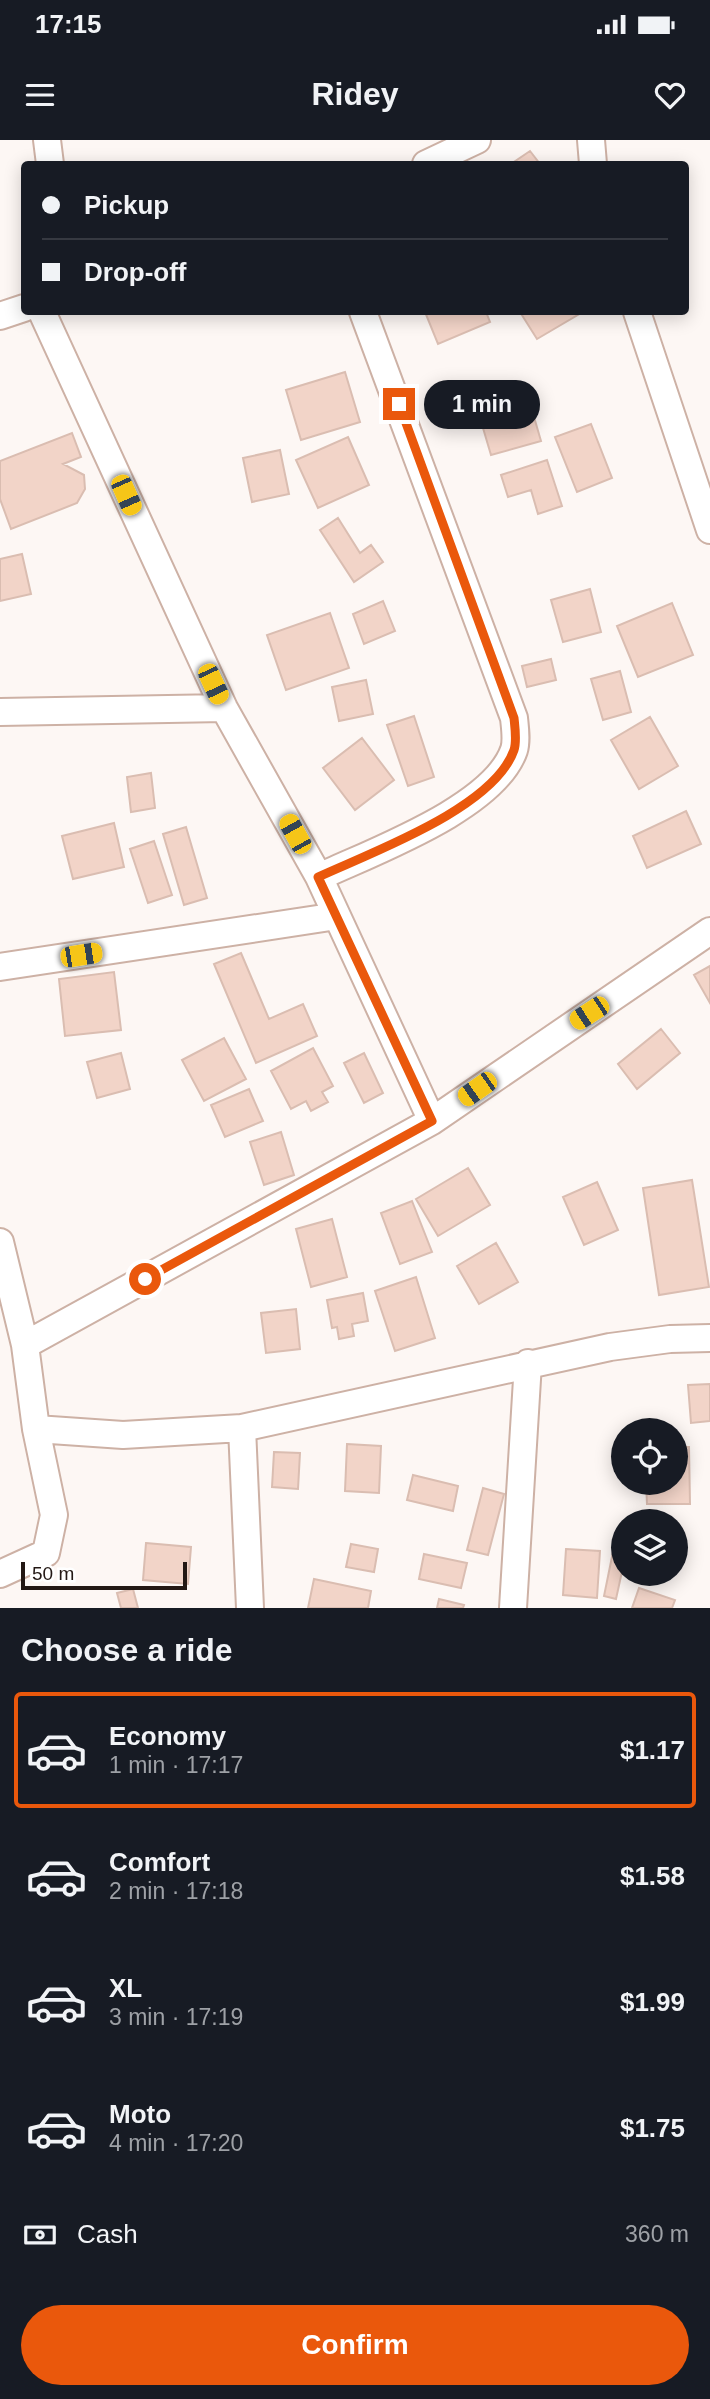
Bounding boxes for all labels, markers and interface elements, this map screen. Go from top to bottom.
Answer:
text: 17:15 [35,9,102,39]
icon: menu [21,76,59,114]
text: Ridey [311,76,399,112]
icon: heart [651,76,689,114]
text: Pickup [84,190,169,220]
text: Drop-off [84,257,187,287]
callout: 1 min [424,380,539,428]
route end [383,388,415,420]
text: 1 min [452,391,512,417]
car [108,472,145,518]
car [195,661,232,707]
car [276,811,315,857]
car [59,941,104,969]
car [566,993,613,1033]
car [454,1068,501,1110]
route start [129,1263,161,1295]
map controls [611,1418,688,1586]
button: locate [611,1418,688,1495]
button: layers [611,1509,688,1586]
scale bar [21,1559,187,1591]
text: 50 m [32,1563,74,1584]
text: Choose a ride [21,1632,233,1668]
icon: car [25,1719,88,1782]
text: Economy [109,1721,226,1751]
text: $1.17 [620,1735,685,1765]
text: 1 min · 17:17 [109,1752,243,1778]
icon: car [25,1845,88,1908]
text: Comfort [109,1847,210,1877]
text: $1.58 [620,1861,685,1891]
text: 2 min · 17:18 [109,1878,243,1904]
icon: car [25,1971,88,2034]
text: XL [109,1973,142,2003]
text: $1.99 [620,1987,685,2017]
text: 3 min · 17:19 [109,2004,243,2030]
icon: car [25,2097,88,2160]
text: Moto [109,2099,171,2129]
text: $1.75 [620,2113,685,2143]
text: 4 min · 17:20 [109,2130,243,2156]
icon: cash [21,2216,59,2254]
text: Cash [77,2219,138,2249]
text: 360 m [625,2221,689,2247]
button: Confirm [21,2305,689,2385]

